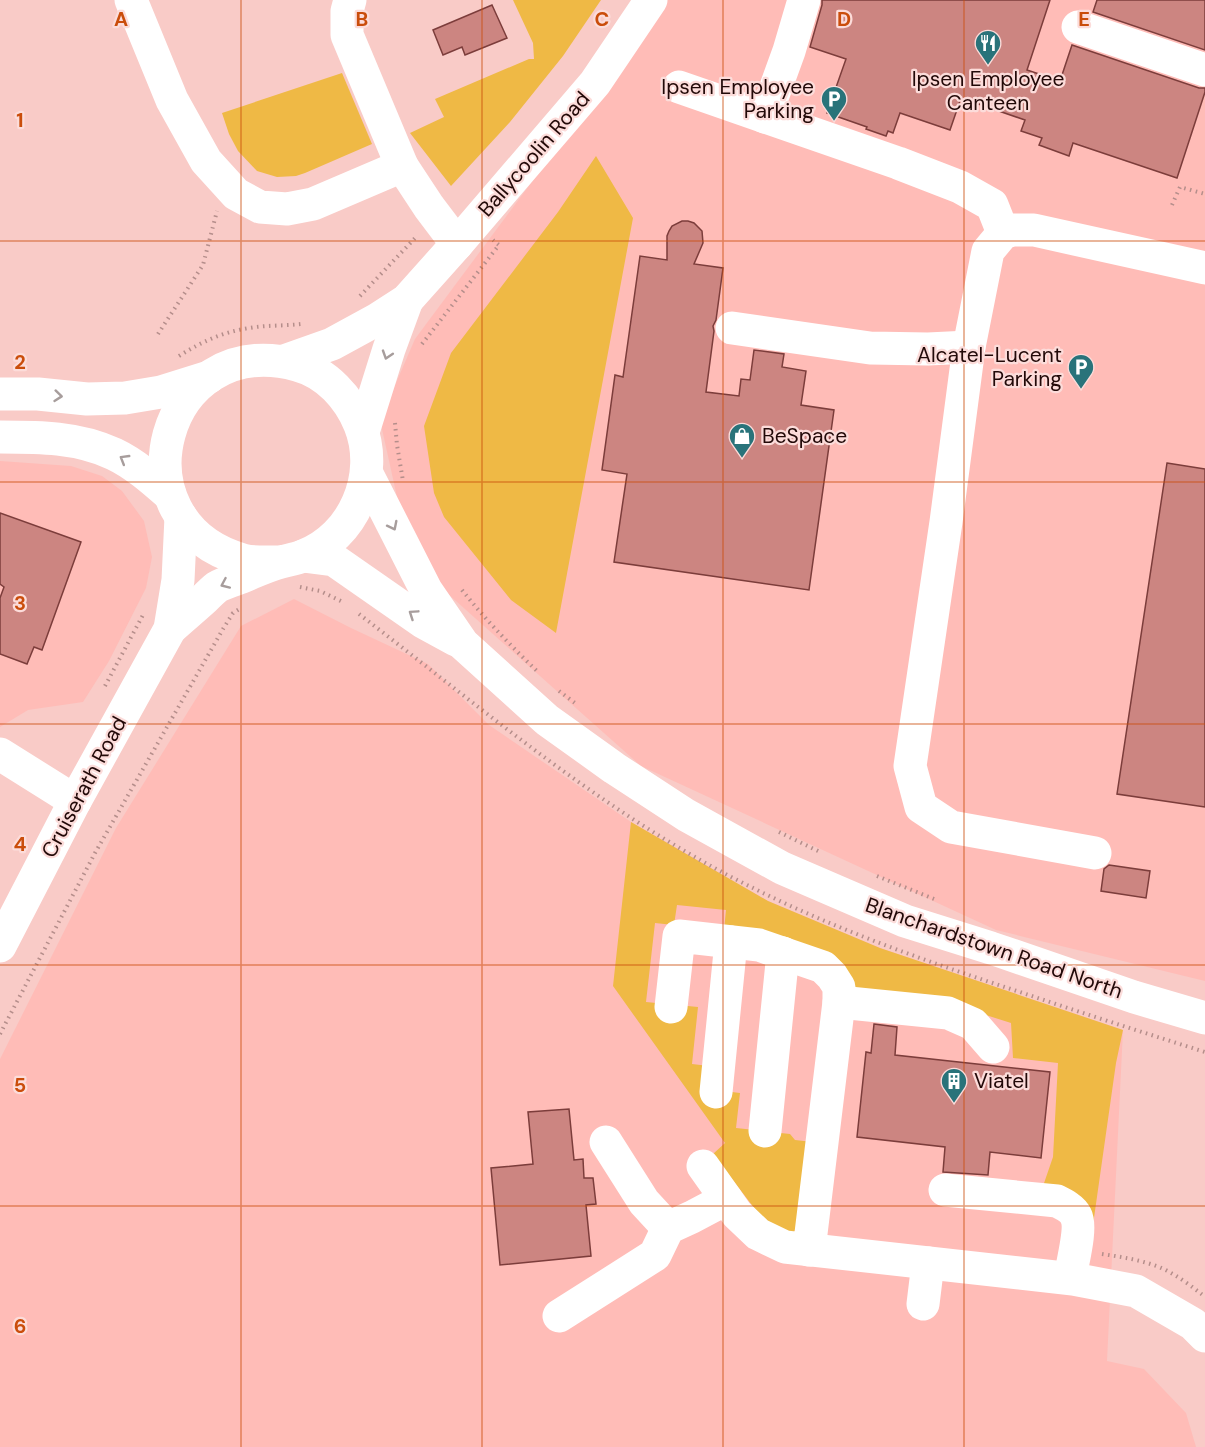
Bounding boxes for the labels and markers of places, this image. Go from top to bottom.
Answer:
restaurant icon: Ipsen Employee Canteen [973,28,1003,66]
place label: Ipsen Employee Canteen [912,65,1064,117]
place label: Ipsen Employee Parking [661,73,814,125]
parking icon: Ipsen Employee Parking [819,84,849,122]
place label: Alcatel-Lucent Parking [917,341,1062,393]
parking icon: Alcatel-Lucent Parking [1066,352,1096,390]
shop icon: BeSpace [727,421,757,459]
place label: BeSpace [762,422,847,450]
building icon: Viatel [939,1066,969,1104]
place label: Viatel [974,1067,1029,1095]

